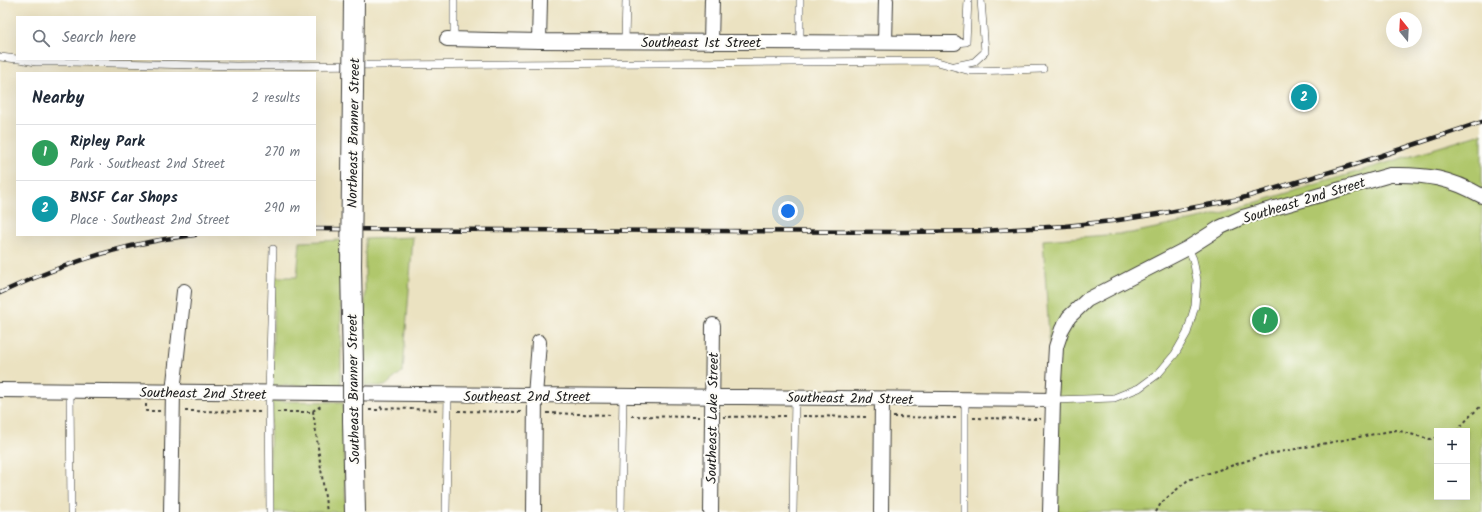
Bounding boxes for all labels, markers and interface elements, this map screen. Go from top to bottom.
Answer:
north arrow [1386,12,1422,48]
search box [16,16,316,60]
text: Search here [62,26,136,50]
icon: search [30,27,52,49]
street label: Southeast 1st Street [641,32,762,54]
street label: Northeast Branner Street [342,57,366,208]
pin: 2 [1291,82,1317,112]
text: Nearby [32,85,84,112]
text: 2 results [252,88,300,109]
text: Ripley Park [70,130,145,154]
text: 1 [43,142,47,163]
text: 270 m [264,142,300,163]
text: Park · Southeast 2nd Street [70,154,225,175]
street label: Southeast 2nd Street [1240,172,1369,230]
text: BNSF Car Shops [70,186,178,210]
text: 2 [41,198,49,219]
text: 290 m [264,198,300,219]
your location [778,201,798,221]
text: Place · Southeast 2nd Street [70,210,229,231]
pin: 1 [1252,305,1278,335]
street label: Southeast Branner Street [342,313,366,464]
street label: Southeast Lake Street [701,352,725,484]
street label: Southeast 2nd Street [139,382,267,406]
street label: Southeast 2nd Street [464,386,591,408]
street label: Southeast 2nd Street [786,387,914,411]
map controls [1434,428,1470,500]
button: + [1434,428,1470,464]
button: − [1434,464,1470,500]

